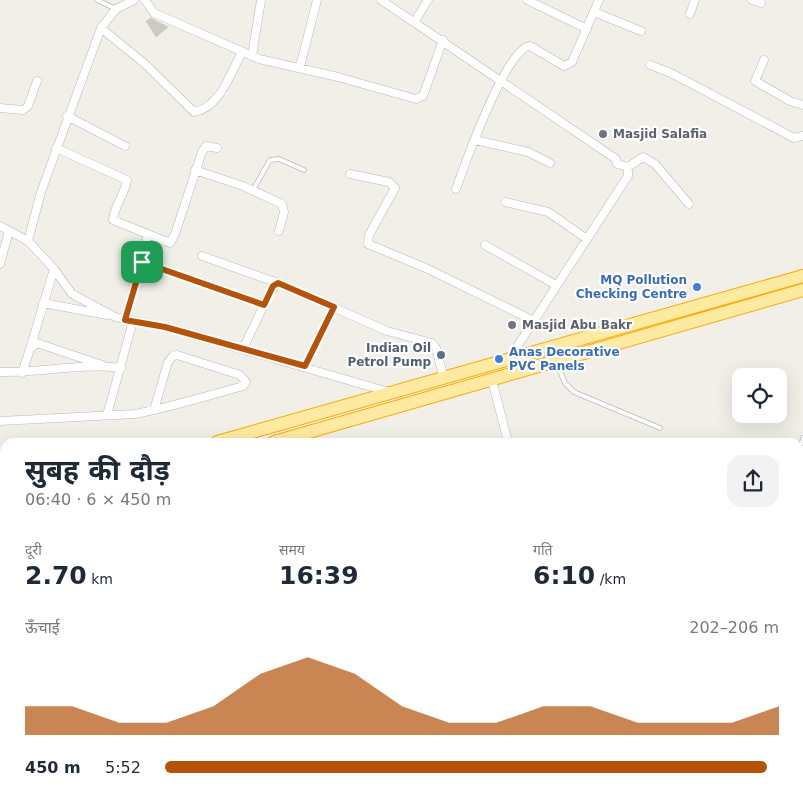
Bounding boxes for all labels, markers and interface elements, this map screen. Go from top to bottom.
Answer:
place label: Masjid Salafia [613,127,707,141]
marker: Masjid Salafia [597,128,609,140]
pin [121,241,163,283]
icon: arrive [128,248,156,276]
place label: MQ Pollution Checking Centre [576,273,687,301]
marker: MQ Pollution Checking Centre [691,281,703,293]
place label: Masjid Abu Bakr [522,318,632,332]
marker: Masjid Abu Bakr [506,319,518,331]
place label: Indian Oil Petrol Pump [347,341,431,369]
place label: Anas Decorative PVC Panels [509,345,620,373]
marker: Indian Oil Petrol Pump [435,349,447,361]
marker: Anas Decorative PVC Panels [493,353,505,365]
map controls [732,368,787,423]
button: locate [732,368,787,423]
text: सुबह की दौड़ [25,454,170,487]
button: share [727,455,779,507]
text: 06:40 · 6 × 450 m [25,490,171,509]
text: दूरी [25,542,42,558]
text: समय [279,542,305,558]
text: गति [533,542,553,558]
text: 2.70 [25,561,87,590]
text: 16:39 [279,561,359,590]
text: 6:10 [533,561,595,590]
text: km [87,571,113,587]
text: /km [595,571,626,587]
text: ऊँचाई [25,618,60,637]
text: 202–206 m [689,618,779,637]
text: 450 m [25,758,81,777]
text: 5:52 [105,758,141,777]

